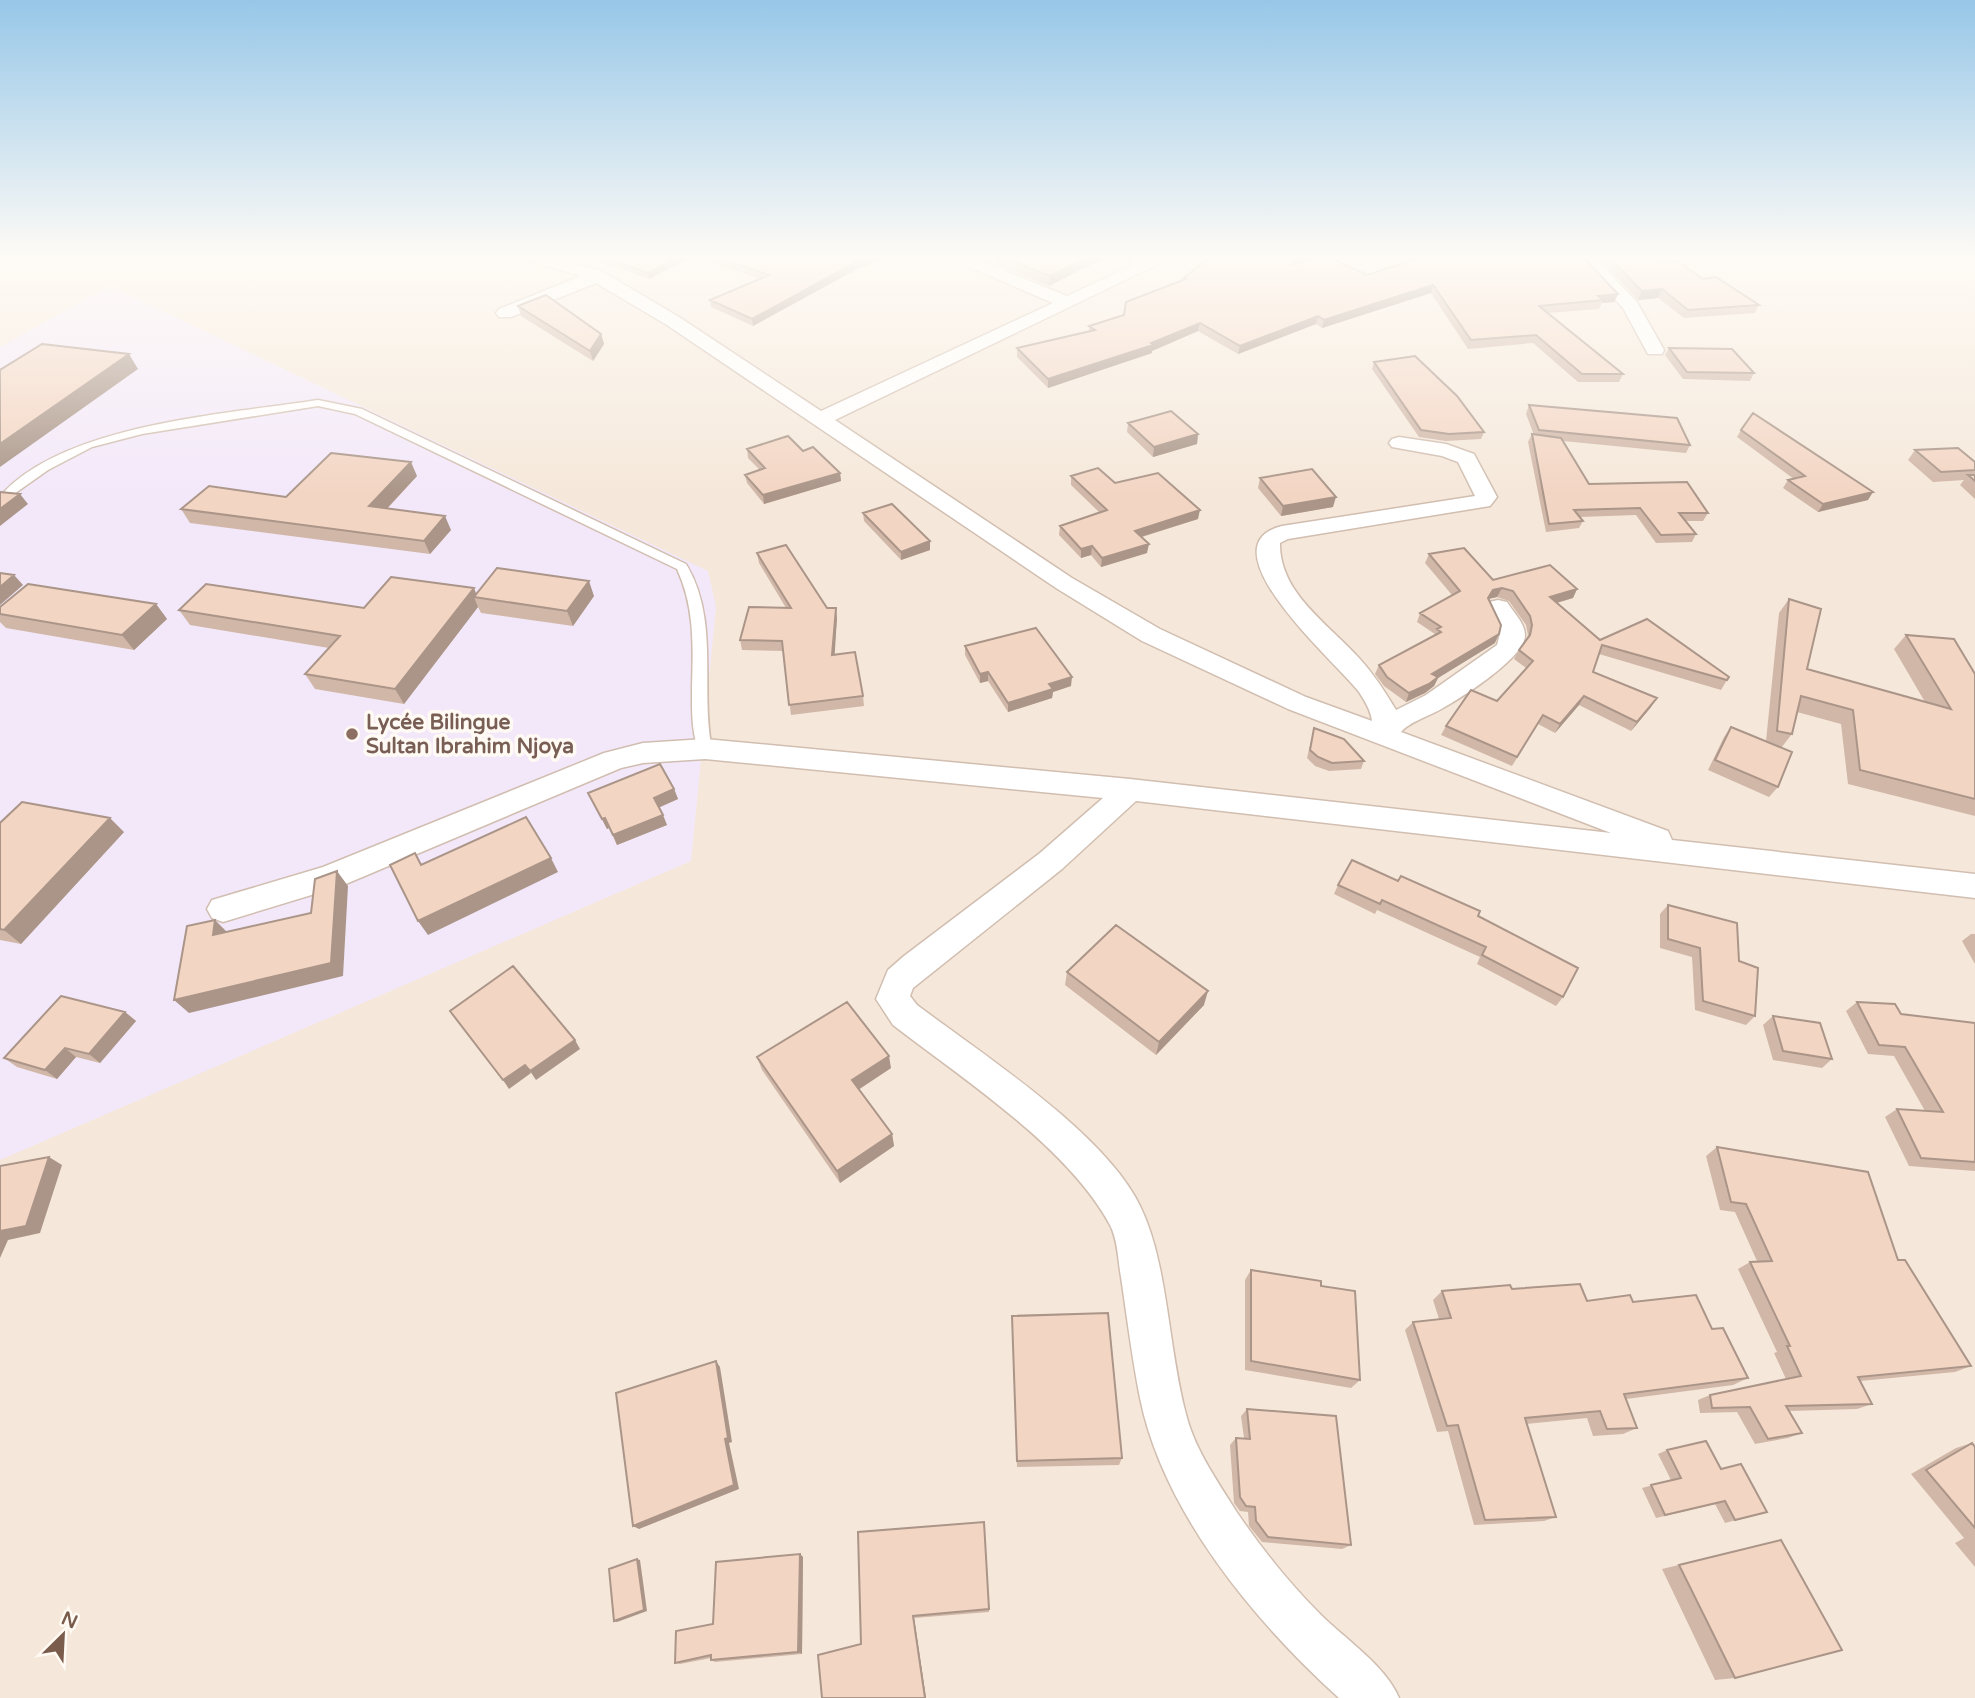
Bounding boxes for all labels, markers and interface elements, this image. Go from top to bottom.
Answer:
place label: Lycée Bilingue Sultan Ibrahim Njoya [366,710,574,759]
marker: Lycée Bilingue Sultan Ibrahim Njoya [344,726,360,742]
north arrow [28,1600,98,1670]
text: N [58,1607,81,1634]

